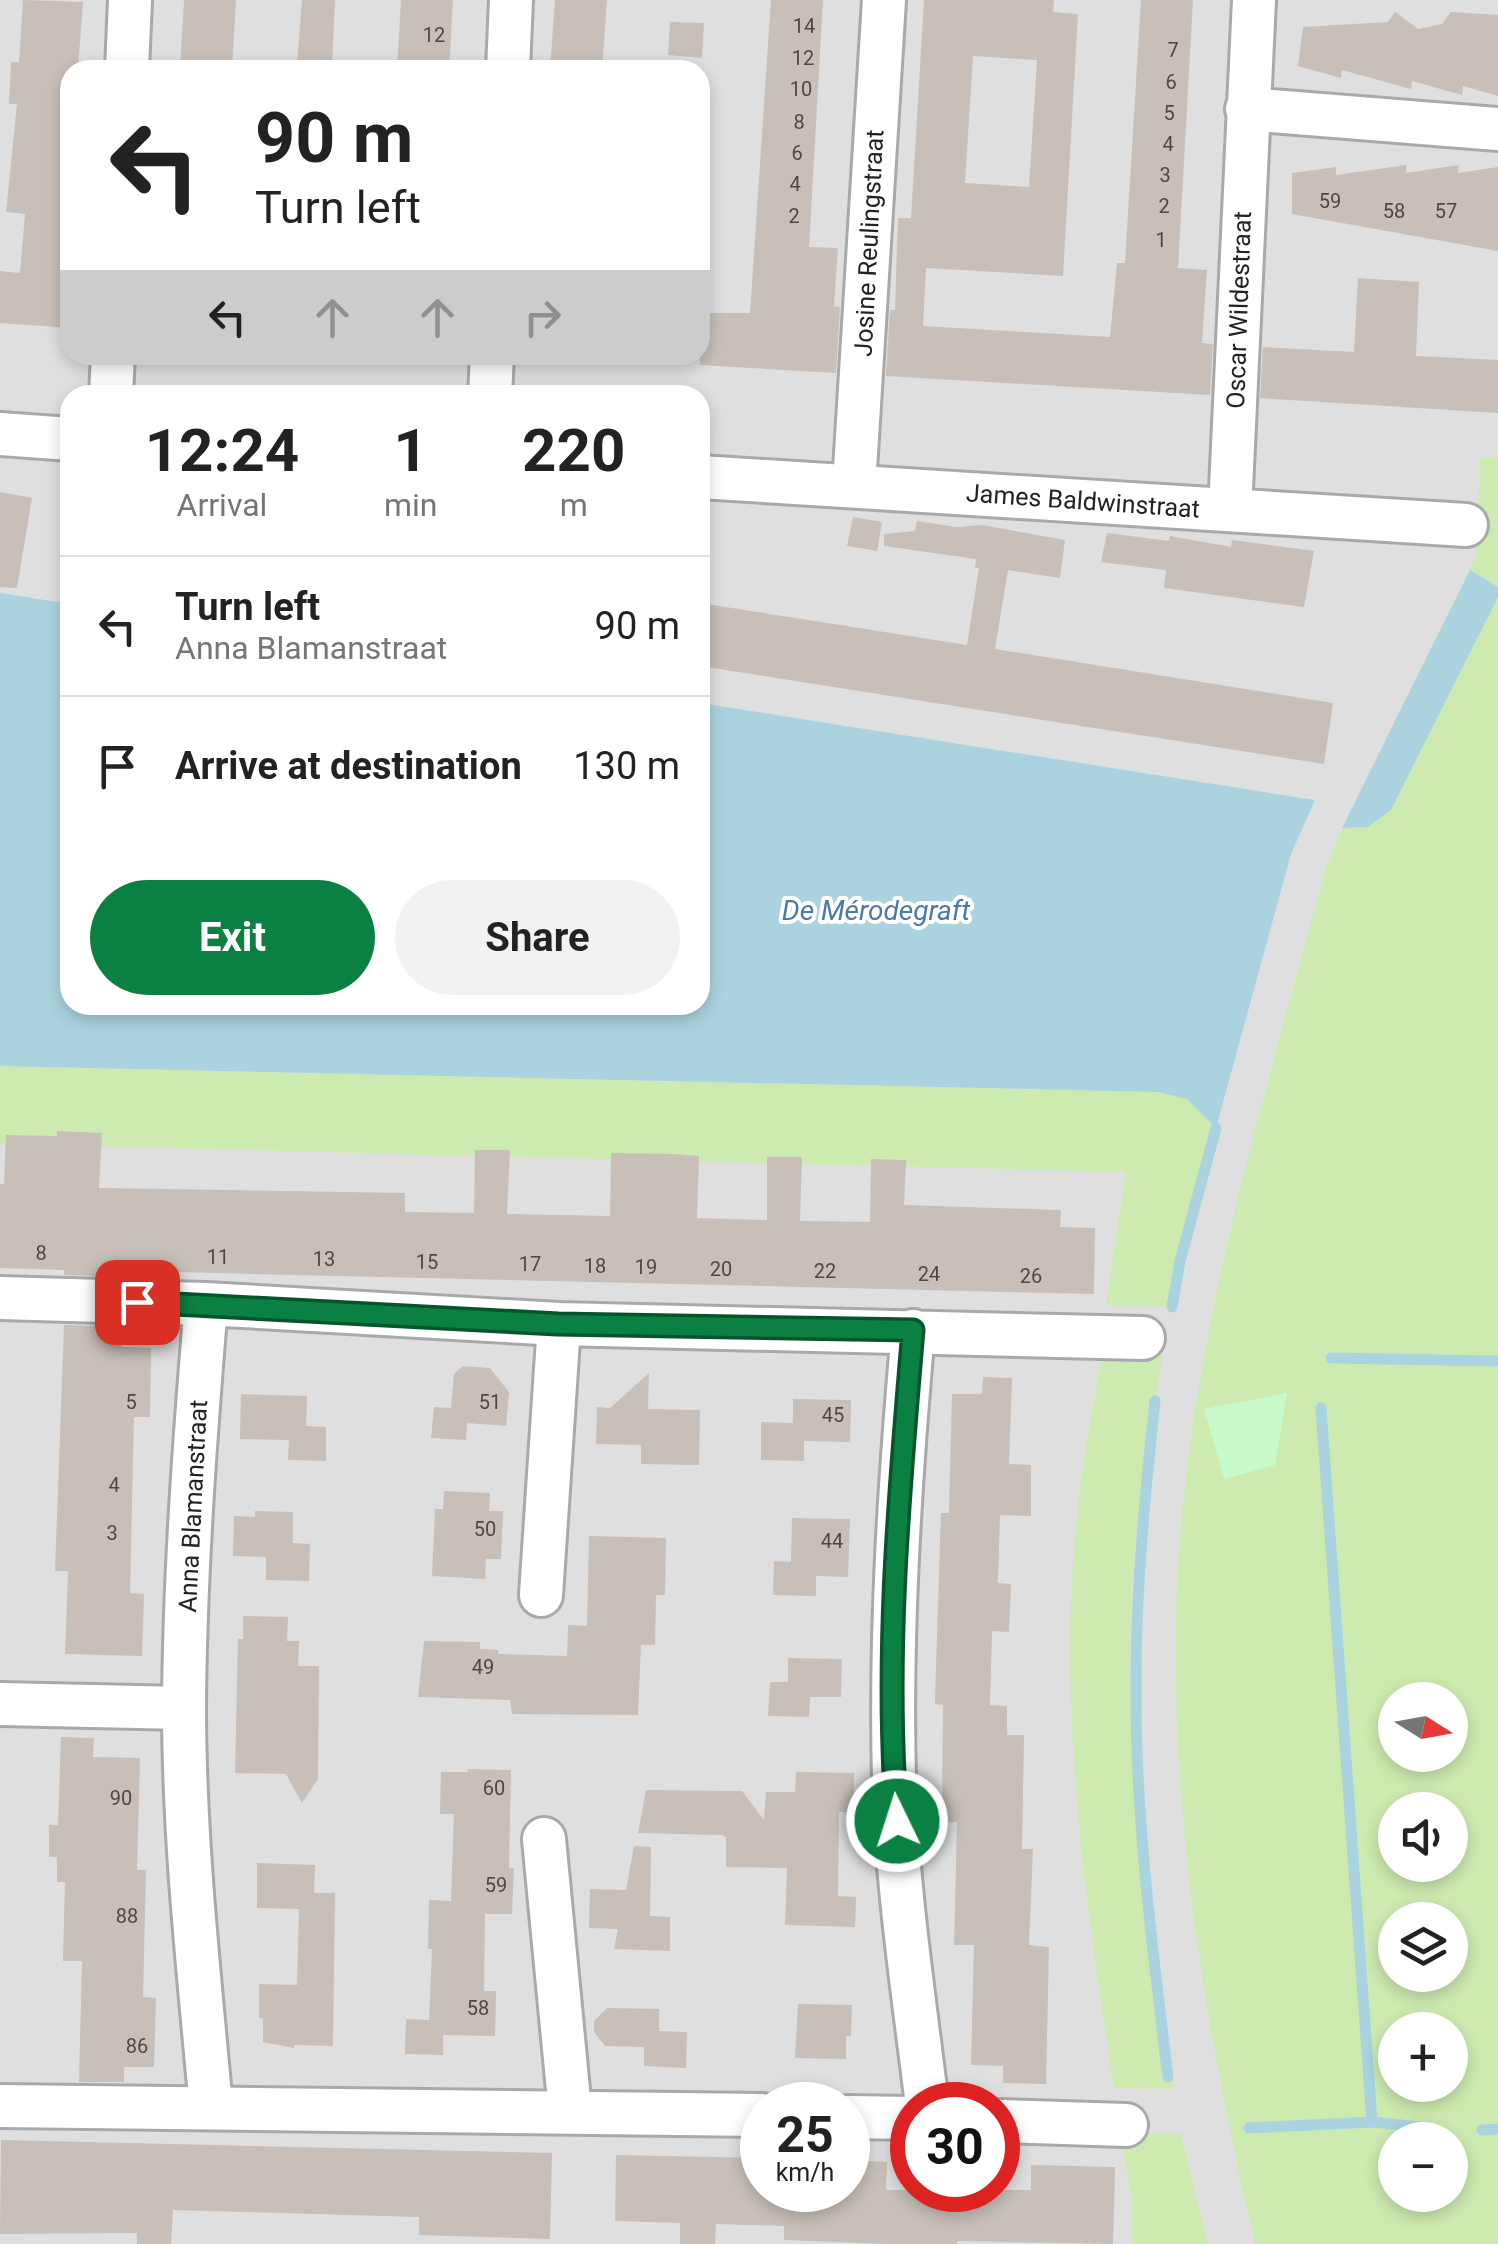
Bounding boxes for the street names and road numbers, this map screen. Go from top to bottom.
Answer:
street label: Josine Reulingstraat [849,129,889,357]
street label: Oscar Wildestraat [1221,211,1257,409]
street label: James Baldwinstraat [965,478,1201,524]
street label: Anna Blamanstraat [173,1399,213,1613]

